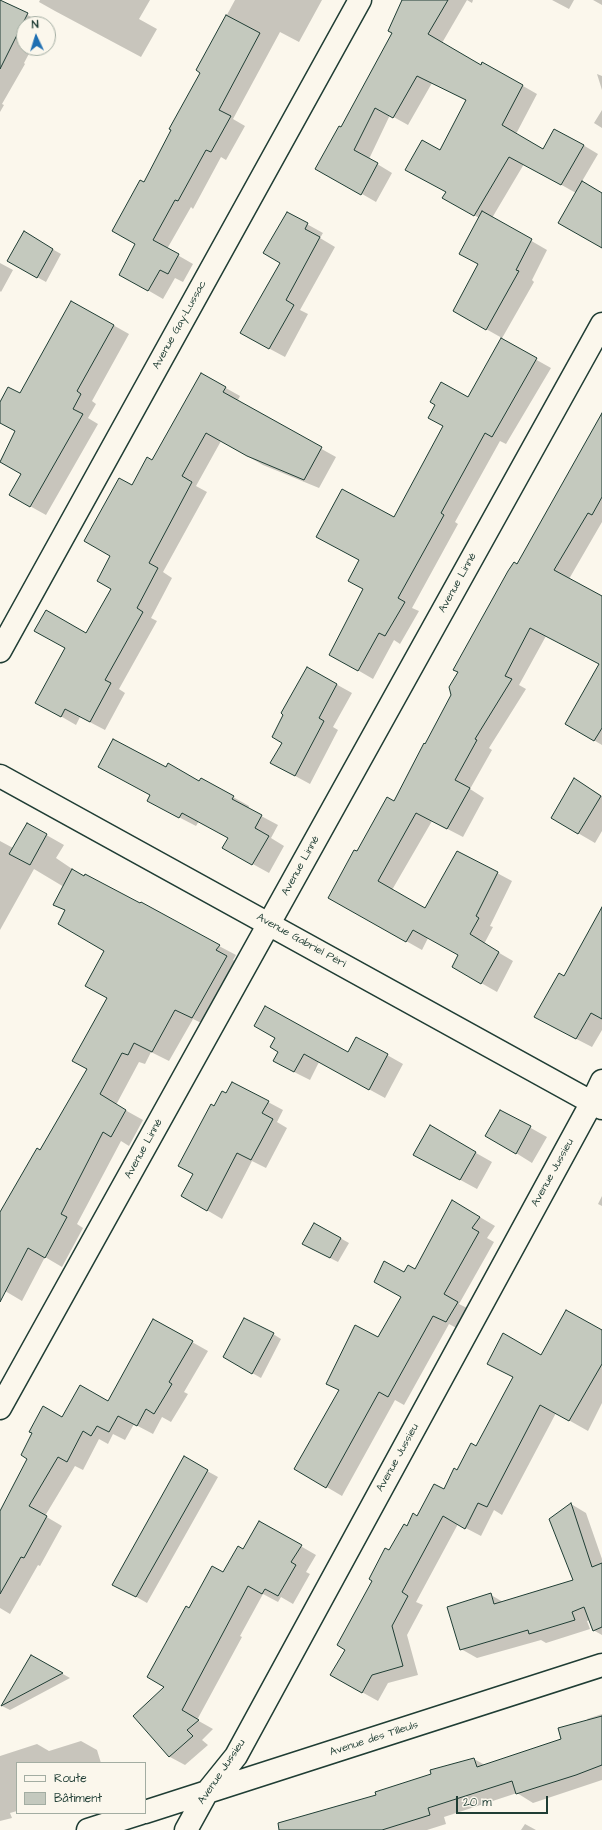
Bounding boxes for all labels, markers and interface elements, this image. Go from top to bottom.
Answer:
north arrow [16,16,56,56]
text: N [31,17,39,32]
street label: Avenue Gay-Lussac [150,278,210,372]
street label: Avenue Linné [436,551,480,615]
street label: Avenue Linné [279,834,323,898]
street label: Avenue Gabriel Péri [254,911,348,971]
street label: Avenue Linné [122,1117,166,1181]
street label: Avenue Jussieu [529,1137,577,1209]
street label: Avenue Jussieu [374,1422,422,1494]
street label: Avenue des Tilleuls [328,1718,420,1760]
street label: Avenue Jussieu [195,1737,249,1807]
legend [16,1762,146,1814]
text: Route [54,1770,87,1787]
scale bar [458,1788,550,1814]
text: Bâtiment [54,1790,102,1807]
text: 20 m [463,1794,492,1811]

